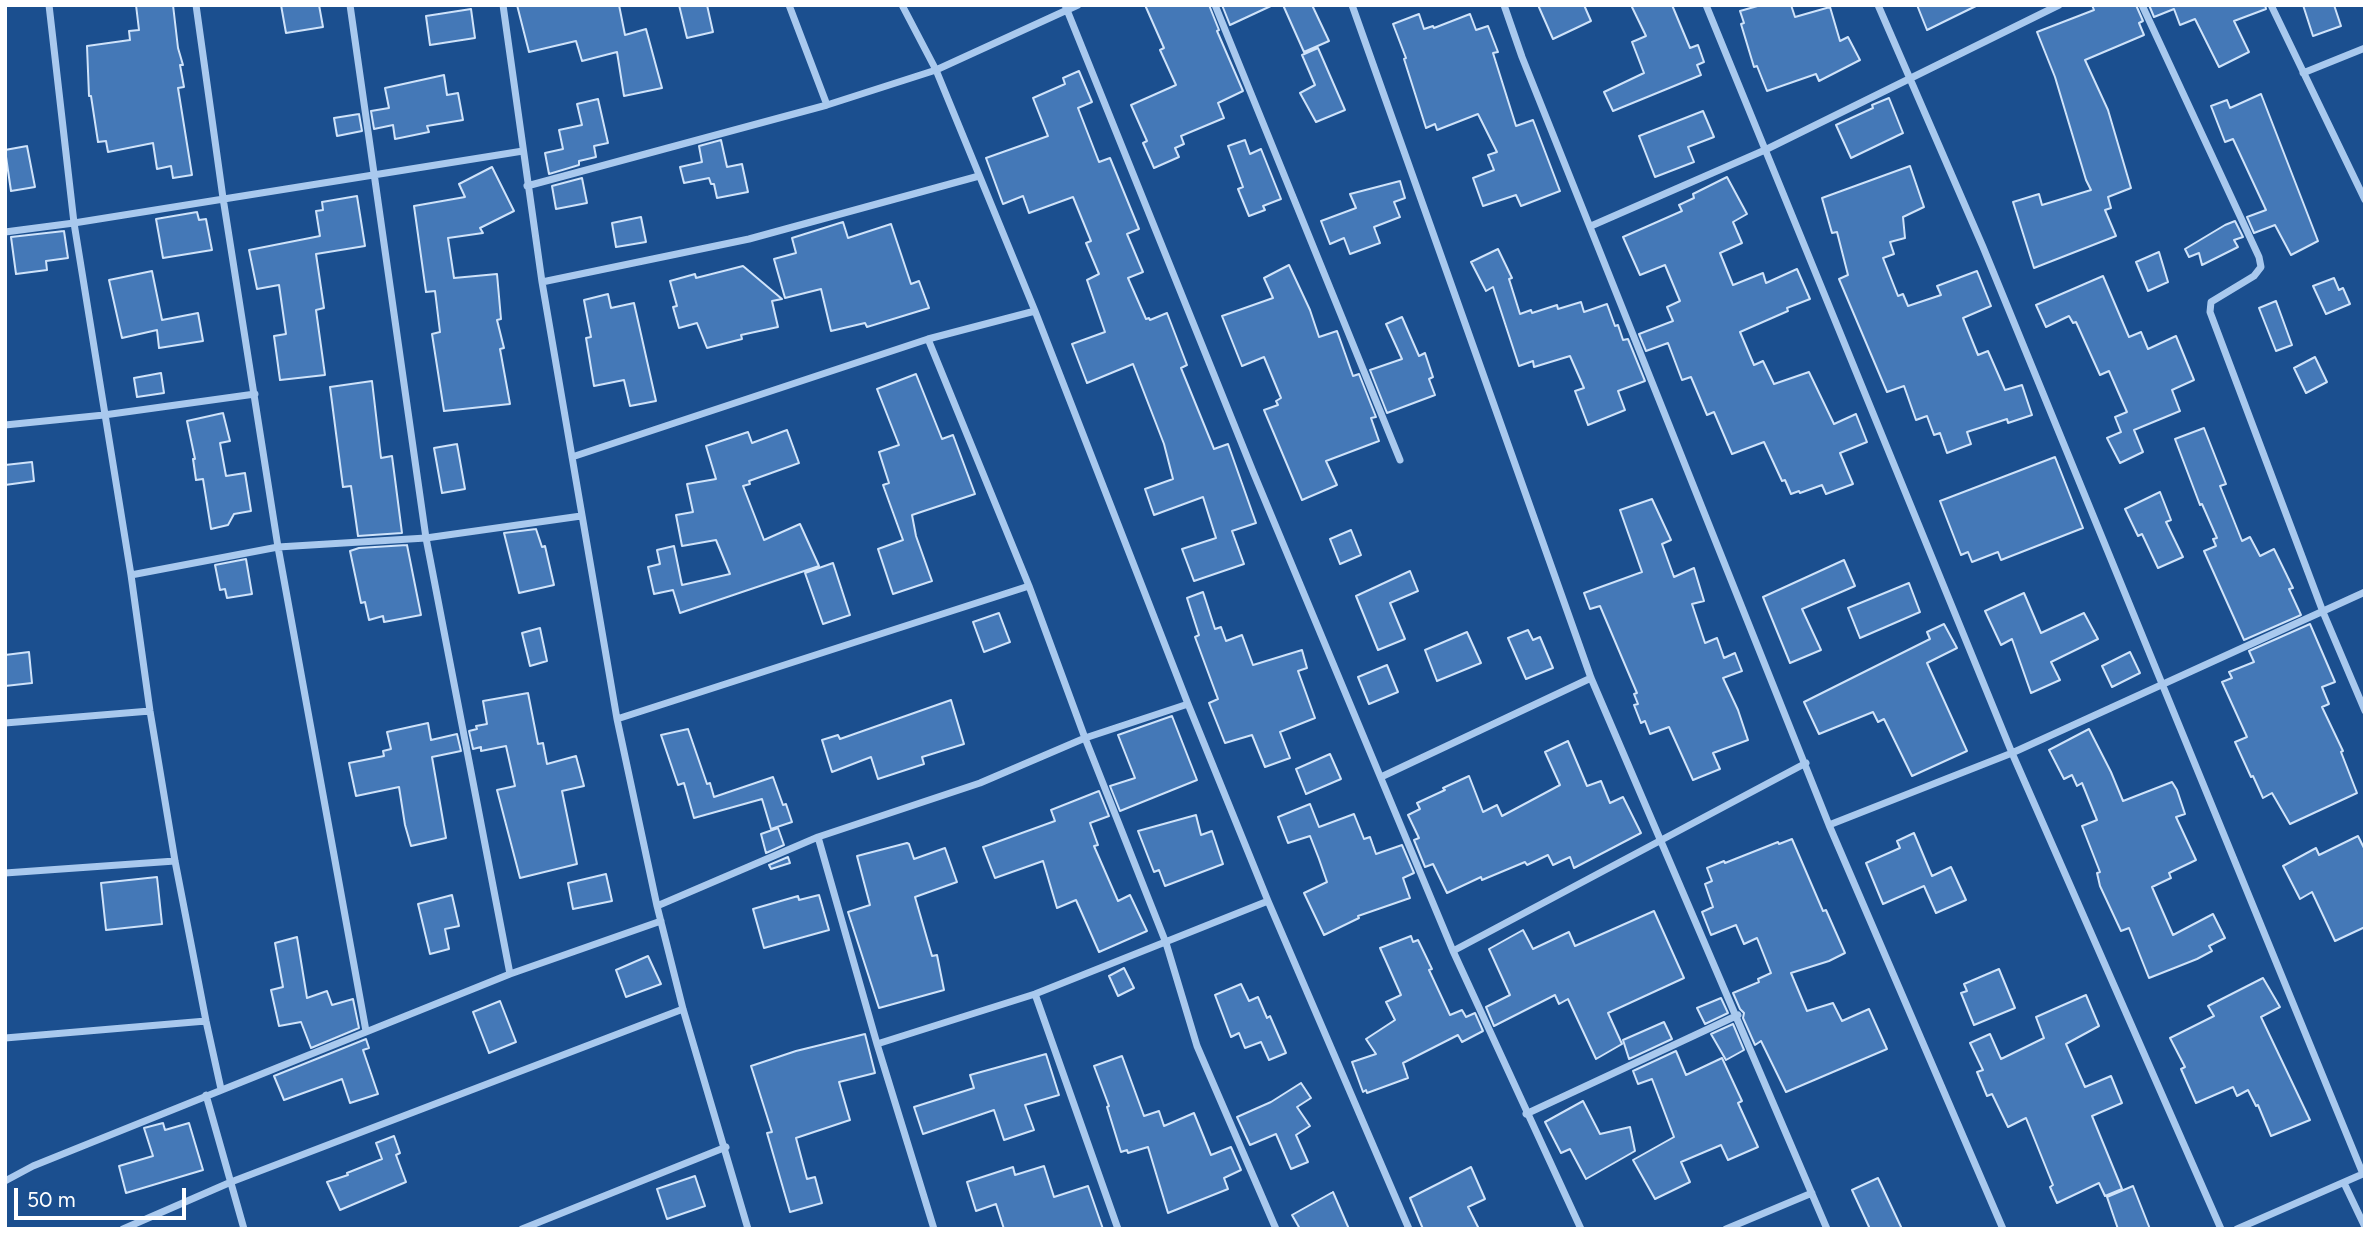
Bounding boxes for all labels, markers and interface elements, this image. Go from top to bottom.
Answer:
scale bar [18,1174,189,1218]
text: 50 m [27,1187,76,1212]

